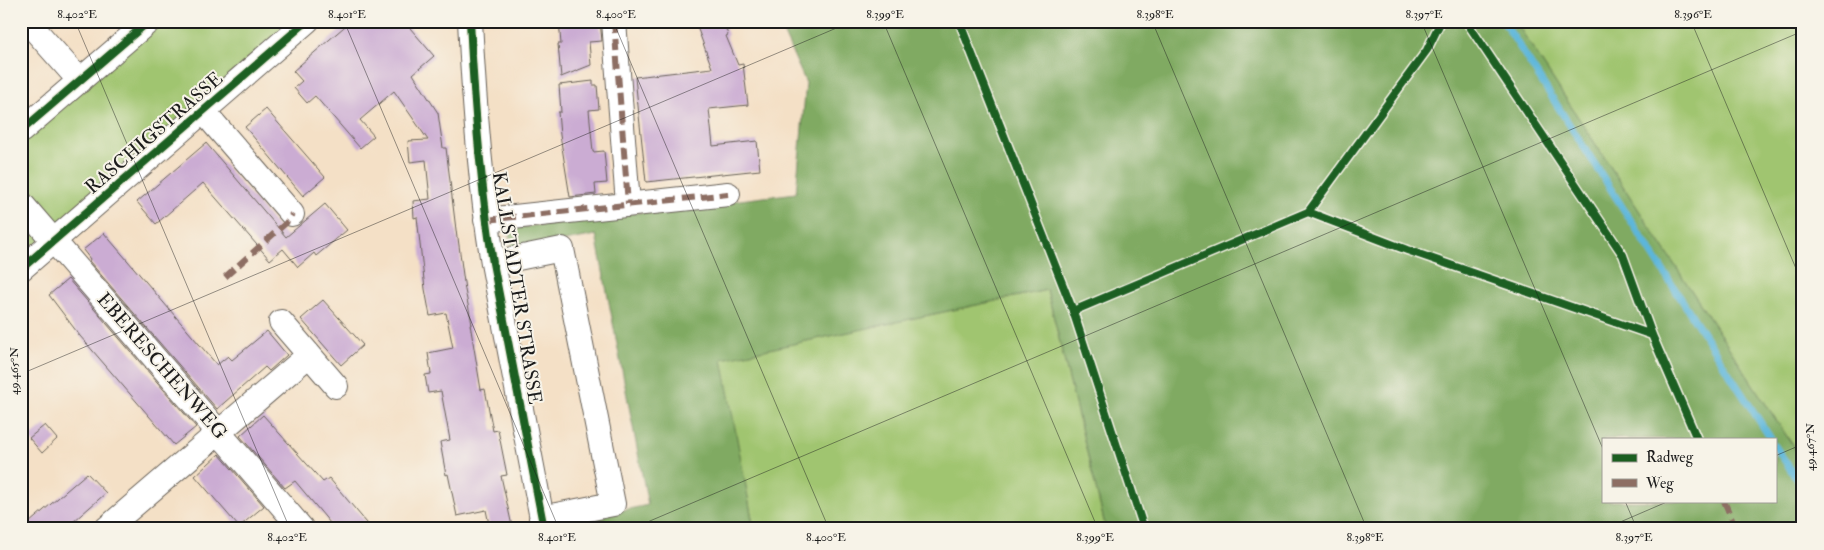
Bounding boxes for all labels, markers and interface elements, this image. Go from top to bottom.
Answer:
text: 8.402°E [57,7,97,22]
text: 8.401°E [328,7,366,22]
text: 8.400°E [596,7,636,22]
text: 8.399°E [866,7,904,22]
text: 8.398°E [1136,7,1174,22]
text: 8.397°E [1405,7,1443,22]
text: 8.396°E [1674,7,1712,22]
street label: RASCHIGSTRASSE [80,67,228,199]
street label: KALLSTADTER STRASSE [487,170,547,406]
street label: EBERESCHENWEG [92,288,232,444]
text: 49.465°N [7,347,22,395]
text: 49.467°N [1803,423,1818,471]
legend [1602,438,1776,502]
text: Radweg [1646,448,1694,467]
text: Weg [1645,474,1674,493]
text: 8.402°E [267,530,307,545]
text: 8.401°E [538,530,576,545]
text: 8.400°E [806,530,846,545]
text: 8.399°E [1076,530,1114,545]
text: 8.398°E [1346,530,1384,545]
text: 8.397°E [1615,530,1653,545]

